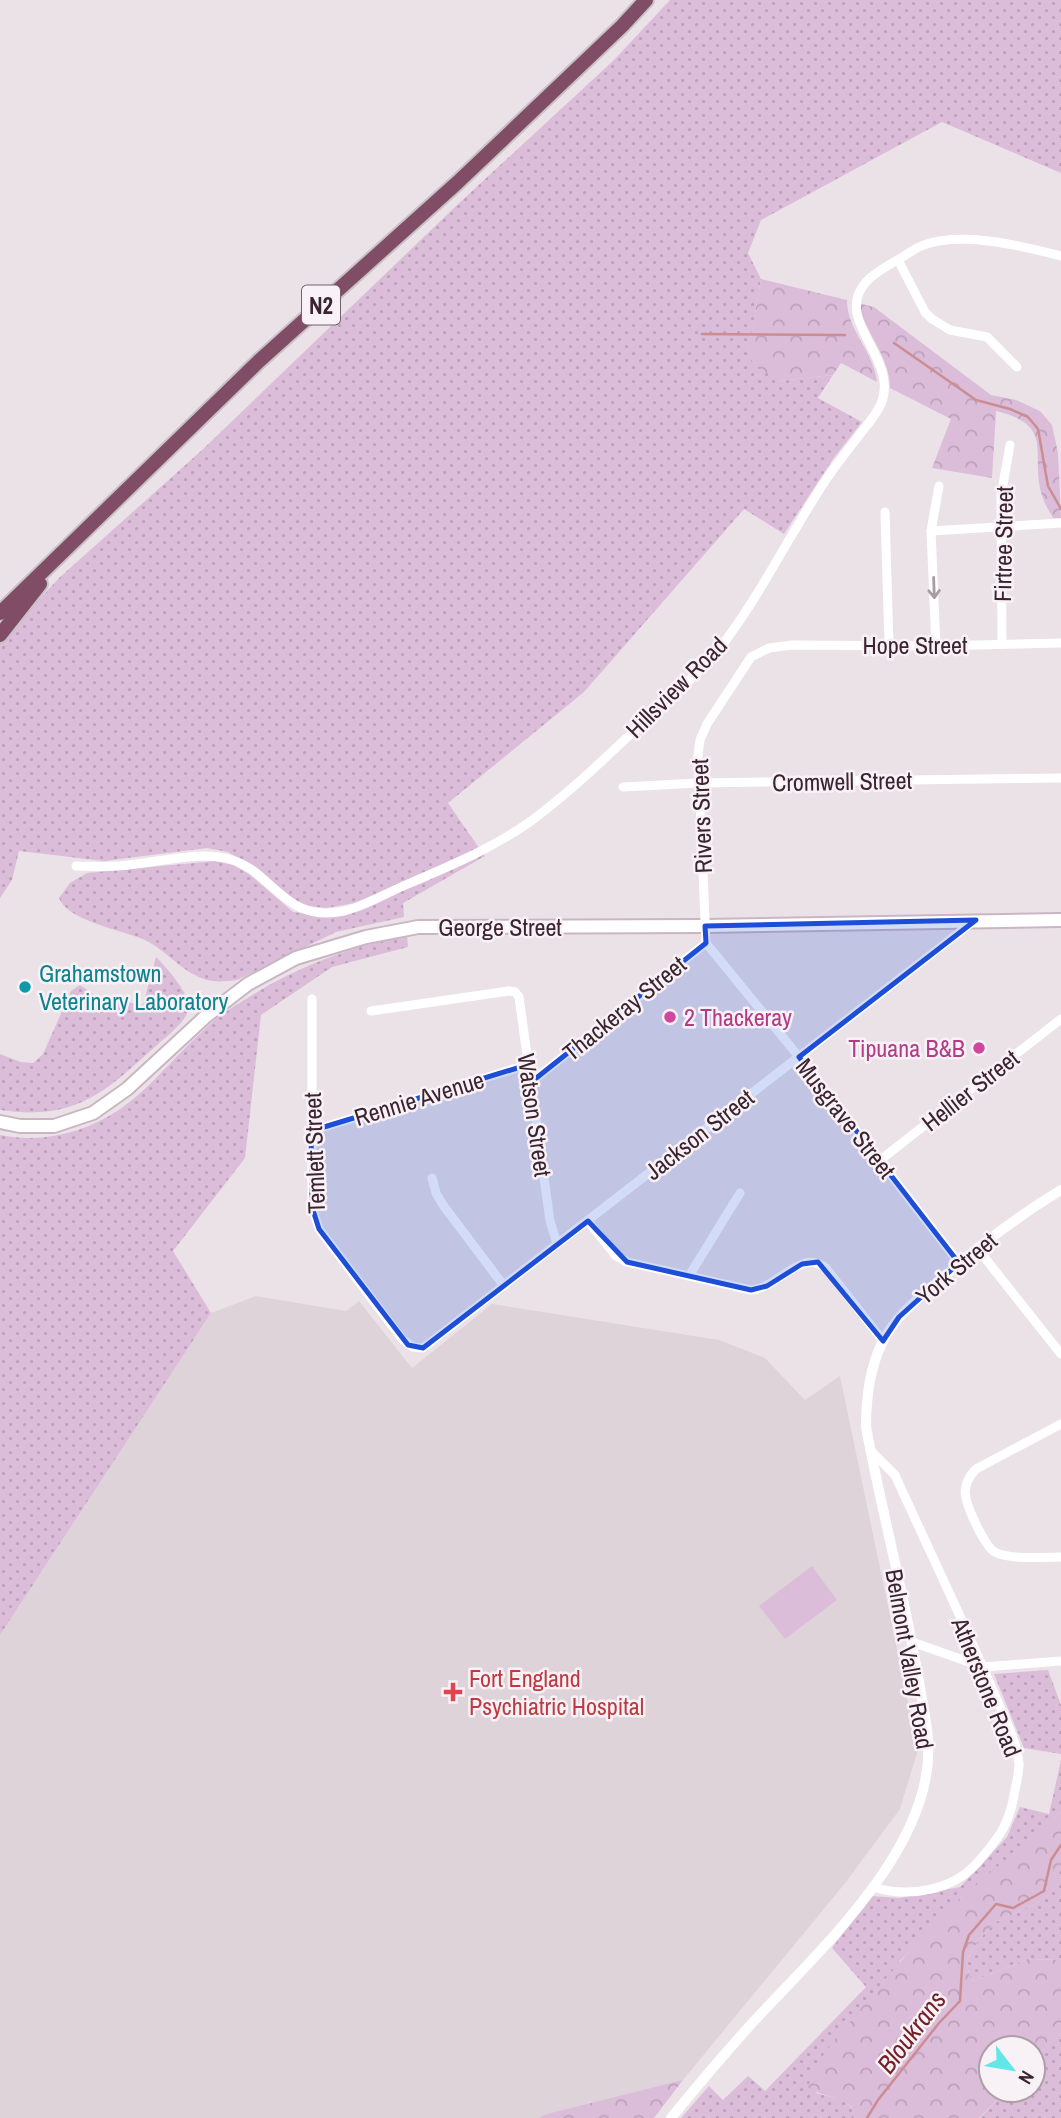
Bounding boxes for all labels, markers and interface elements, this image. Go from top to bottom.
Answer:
road number: N2 [302,286,340,324]
street label: Firtree Street [986,485,1020,602]
one-way arrow [927,577,940,600]
street label: Hillsview Road [618,629,734,745]
street label: Hope Street [862,629,968,661]
street label: Rivers Street [683,758,719,874]
street label: Cromwell Street [772,764,913,798]
street label: George Street [438,911,562,943]
street label: Thackeray Street [556,948,693,1068]
place label: Grahamstown Veterinary Laboratory [39,957,228,1017]
marker: Grahamstown Veterinary Laboratory [17,979,33,995]
place label: 2 Thackeray [684,1001,792,1033]
marker: 2 Thackeray [662,1009,678,1025]
place label: Tipuana B&B [848,1032,965,1064]
marker: Tipuana B&B [971,1040,987,1056]
street label: Hellier Street [915,1042,1026,1138]
street label: Watson Street [511,1051,560,1179]
street label: Musgrave Street [789,1051,903,1185]
street label: Rennie Avenue [350,1063,488,1133]
street label: Jackson Street [638,1081,761,1187]
street label: Temlett Street [296,1091,332,1214]
street label: York Street [909,1224,1004,1311]
street label: Belmont Valley Road [878,1566,942,1752]
street label: Atherstone Road [944,1612,1030,1761]
place label: Fort England Psychiatric Hospital [469,1662,644,1722]
marker: Fort England Psychiatric Hospital [443,1682,463,1702]
water label: Bloukrans [868,1984,954,2080]
north arrow [977,2034,1047,2104]
text: N [1013,2066,1041,2089]

